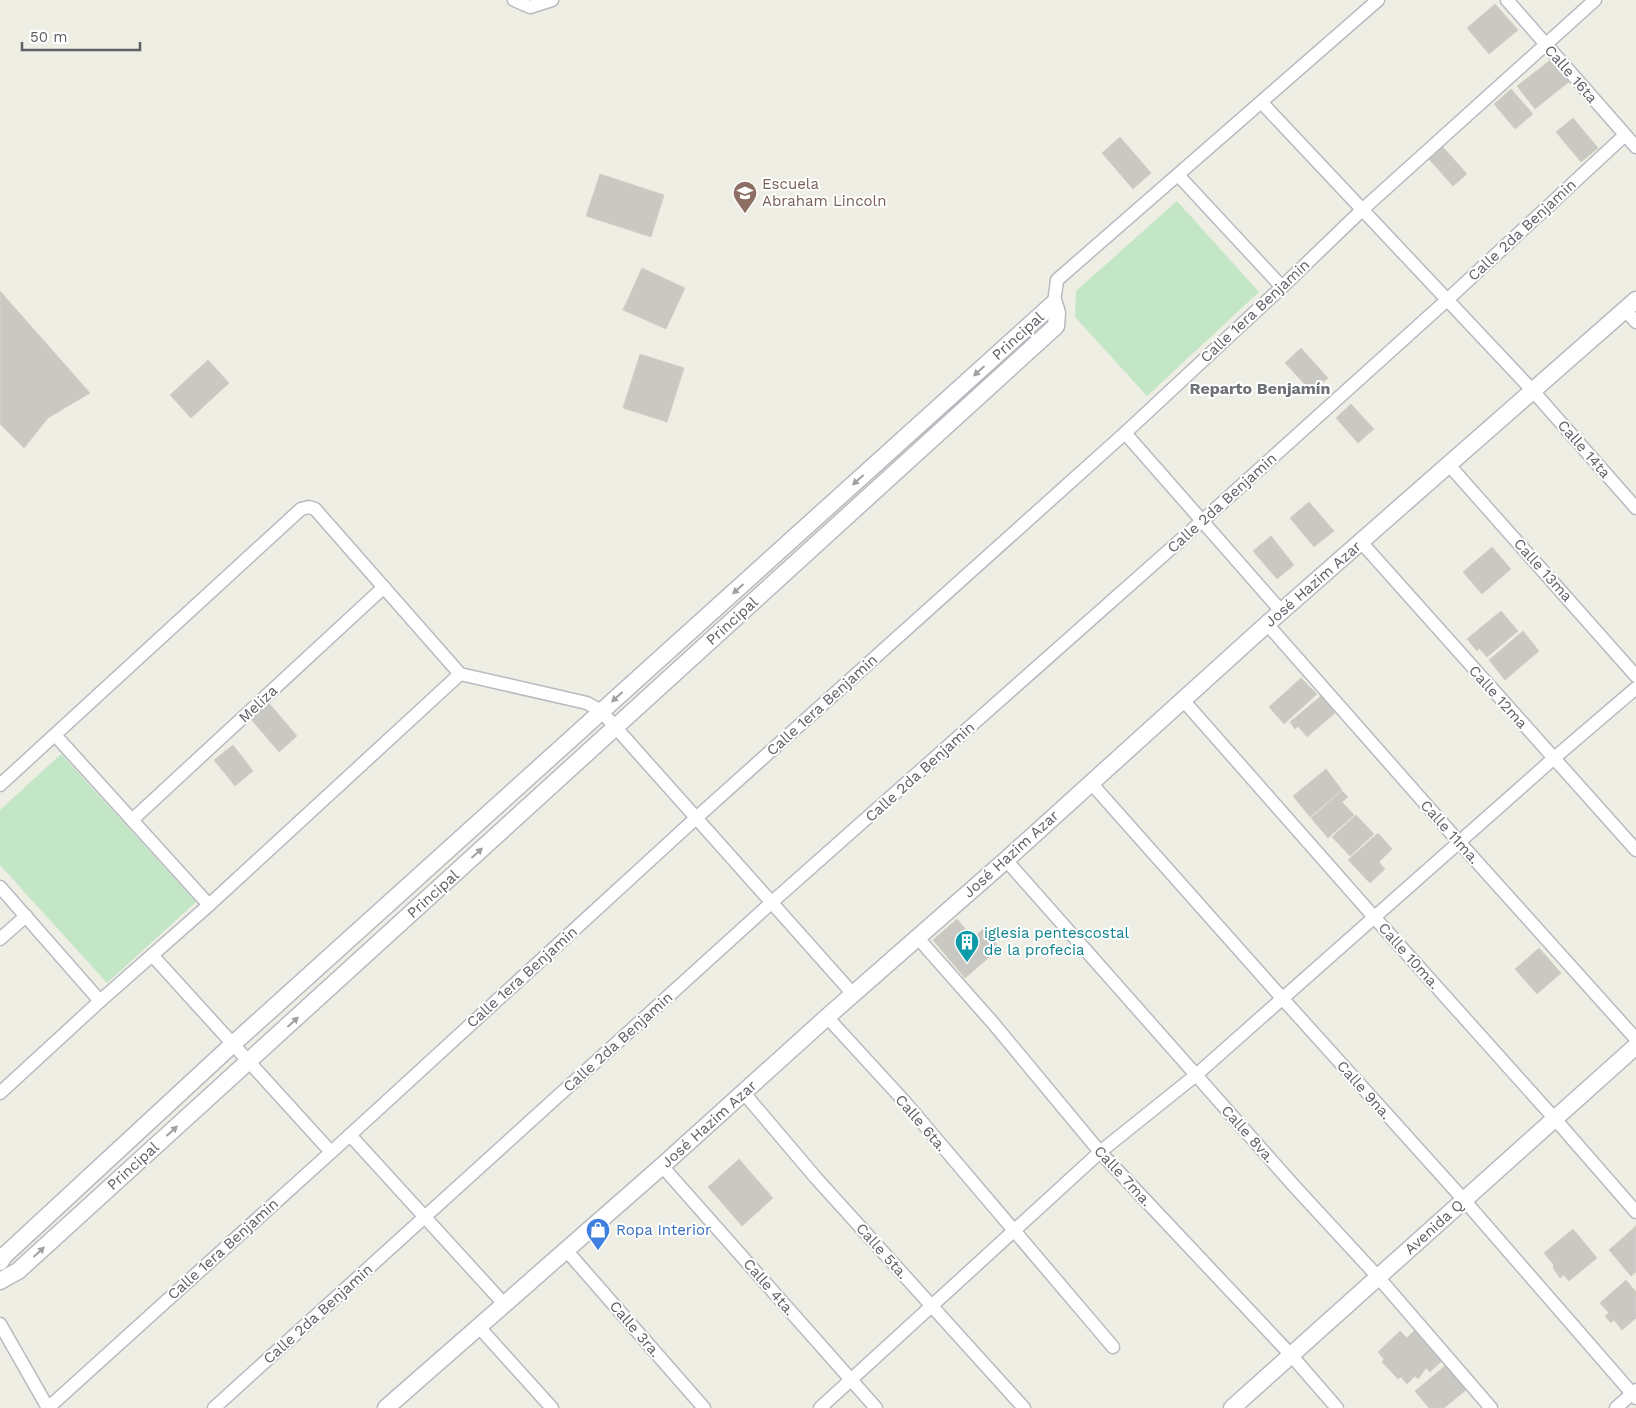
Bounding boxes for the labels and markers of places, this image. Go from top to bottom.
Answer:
place label: Escuela Abraham Lincoln [762,175,886,210]
school or university icon: Escuela Abraham Lincoln [732,180,758,214]
place label: iglesia pentescostal de la profecia [984,924,1130,959]
building icon: iglesia pentescostal de la profecia [954,929,980,963]
shop icon: Ropa Interior [585,1217,611,1251]
place label: Ropa Interior [616,1221,711,1239]

